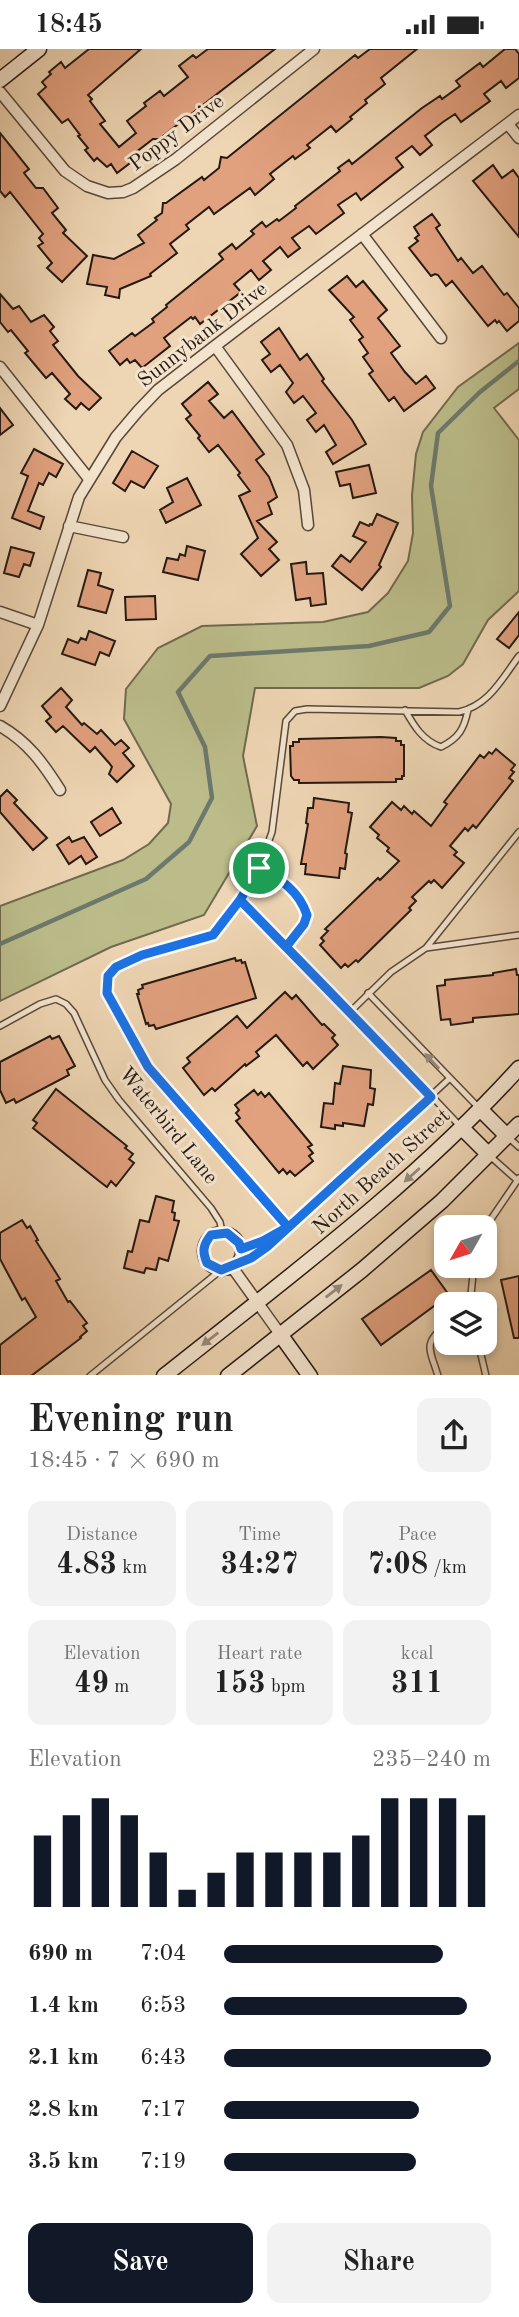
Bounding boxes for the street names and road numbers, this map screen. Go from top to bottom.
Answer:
street label: Poppy Drive [126,91,228,176]
street label: Sunnybank Drive [134,278,272,392]
street label: Waterbird Lane [114,1063,221,1189]
street label: North Beach Street [309,1105,455,1239]

